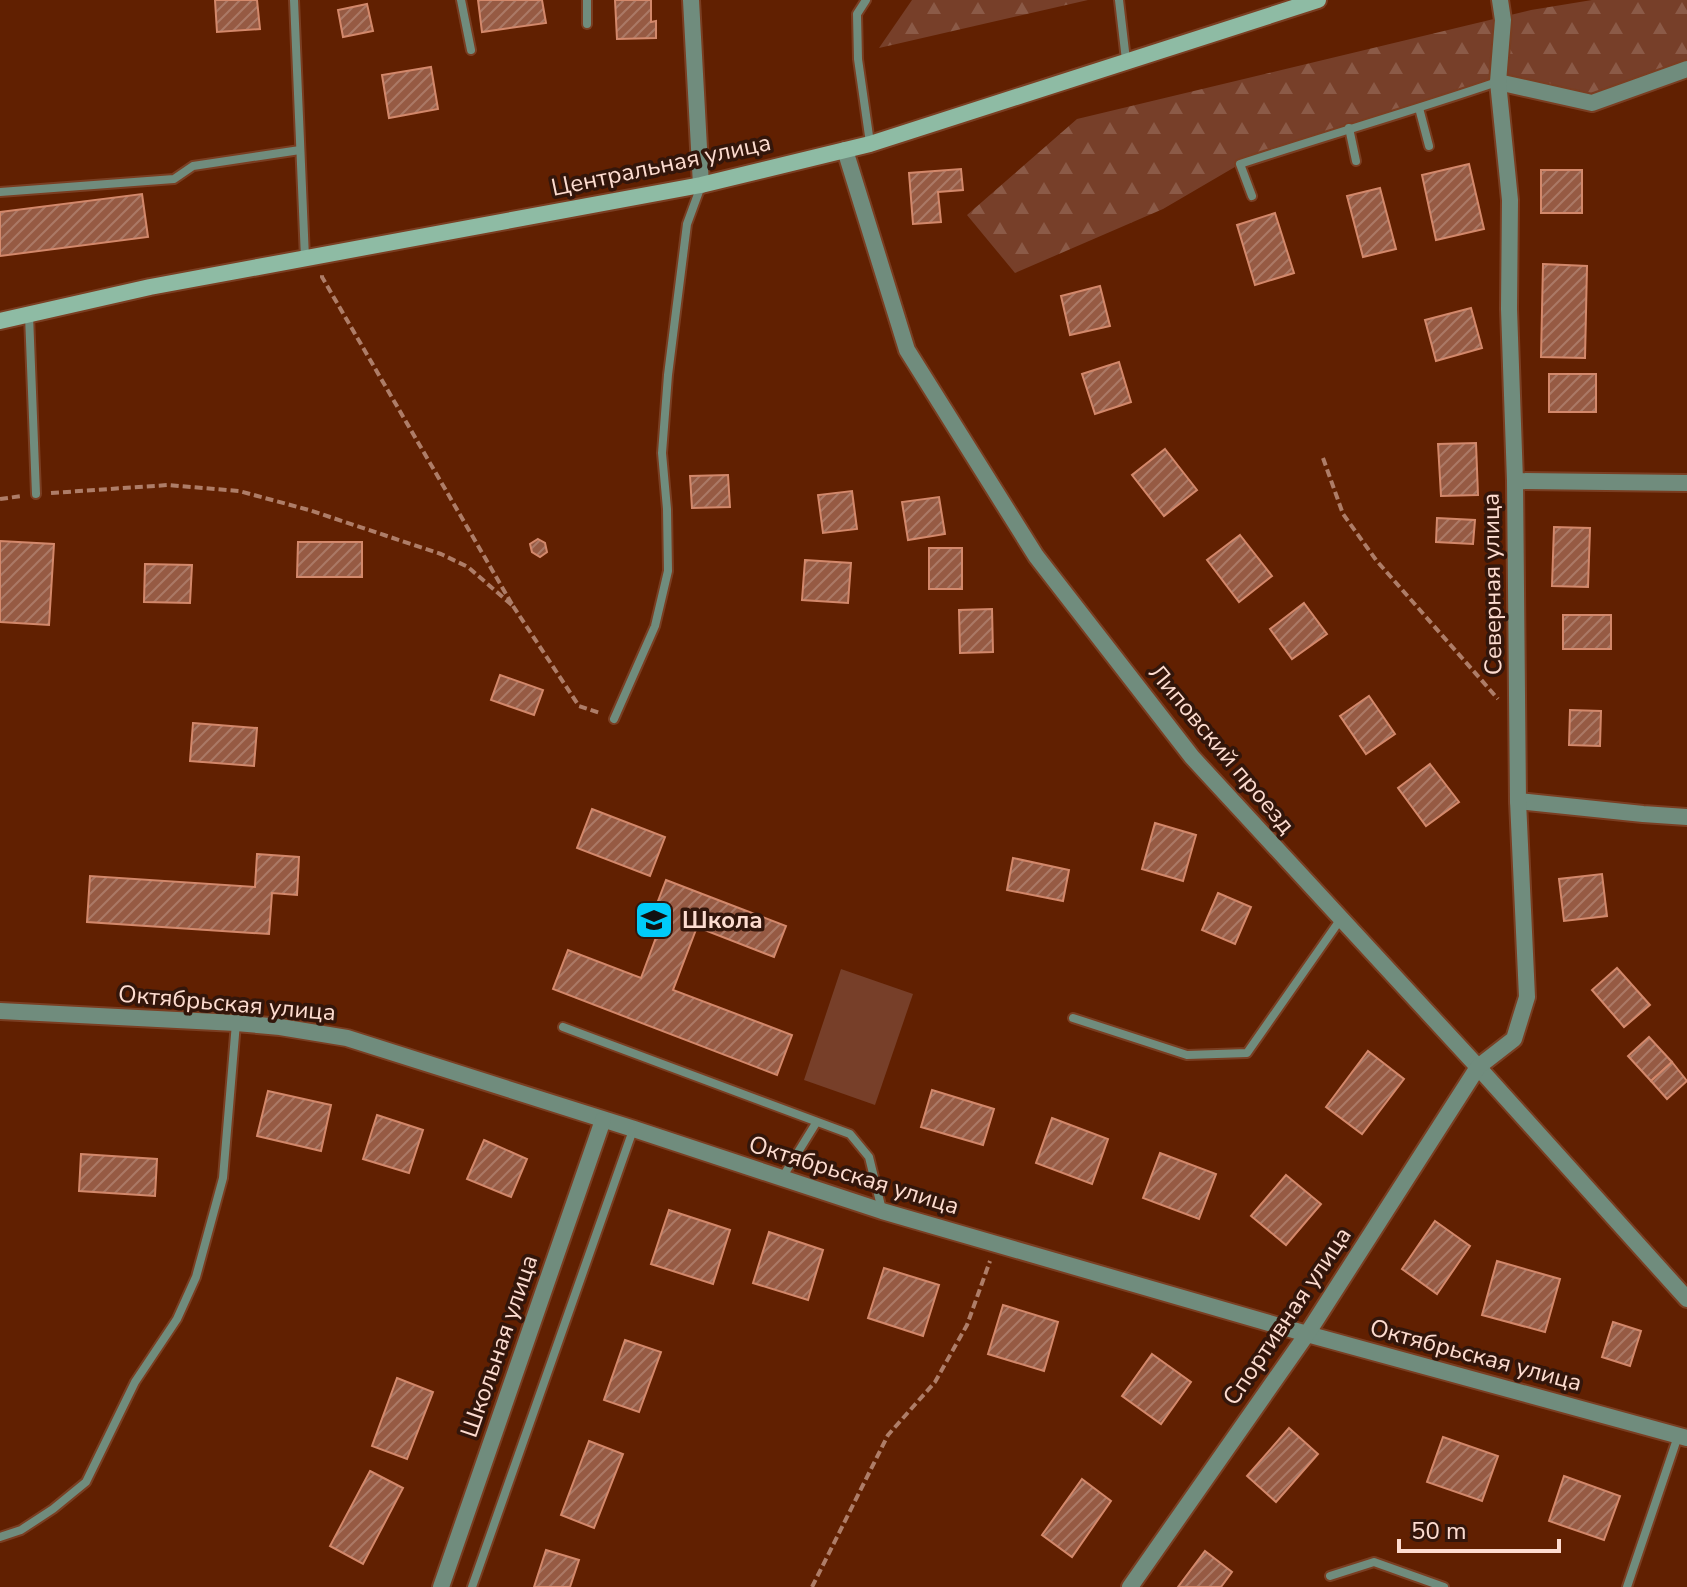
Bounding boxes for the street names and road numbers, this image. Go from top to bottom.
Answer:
street label: Центральная улица [548,126,774,204]
street label: Северная улица [1474,493,1510,675]
street label: Липовский проезд [1142,658,1302,840]
street label: Октябрьская улица [117,978,337,1028]
street label: Октябрьская улица [745,1128,963,1222]
street label: Спортивная улица [1215,1220,1359,1412]
street label: Школьная улица [453,1251,545,1441]
street label: Октябрьская улица [1366,1311,1586,1399]

